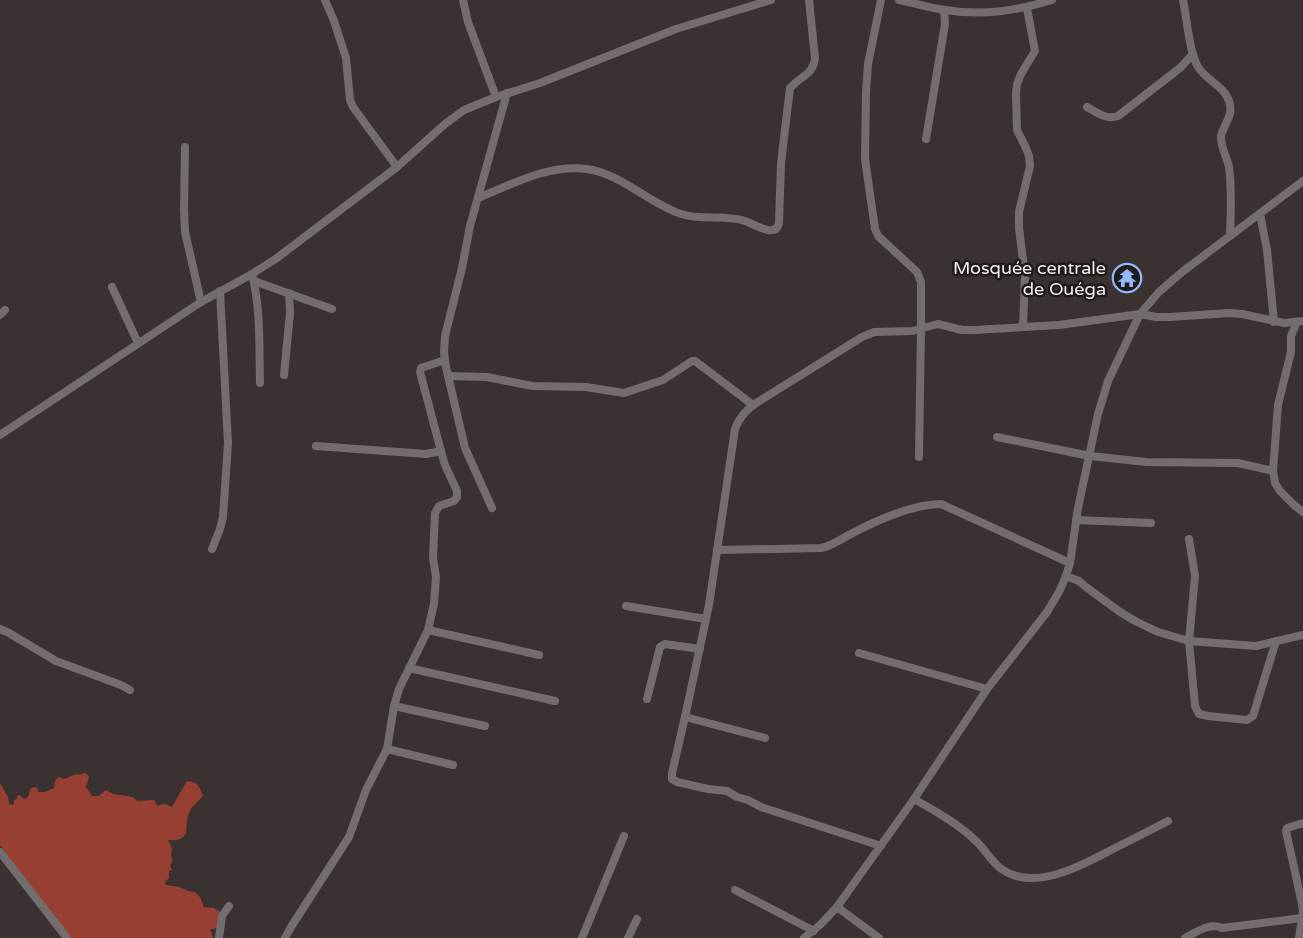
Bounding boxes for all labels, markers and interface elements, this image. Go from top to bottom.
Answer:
place label: Mosquée centrale de Ouéga [953,257,1106,300]
temple icon: Mosquée centrale de Ouéga [1111,262,1143,294]

